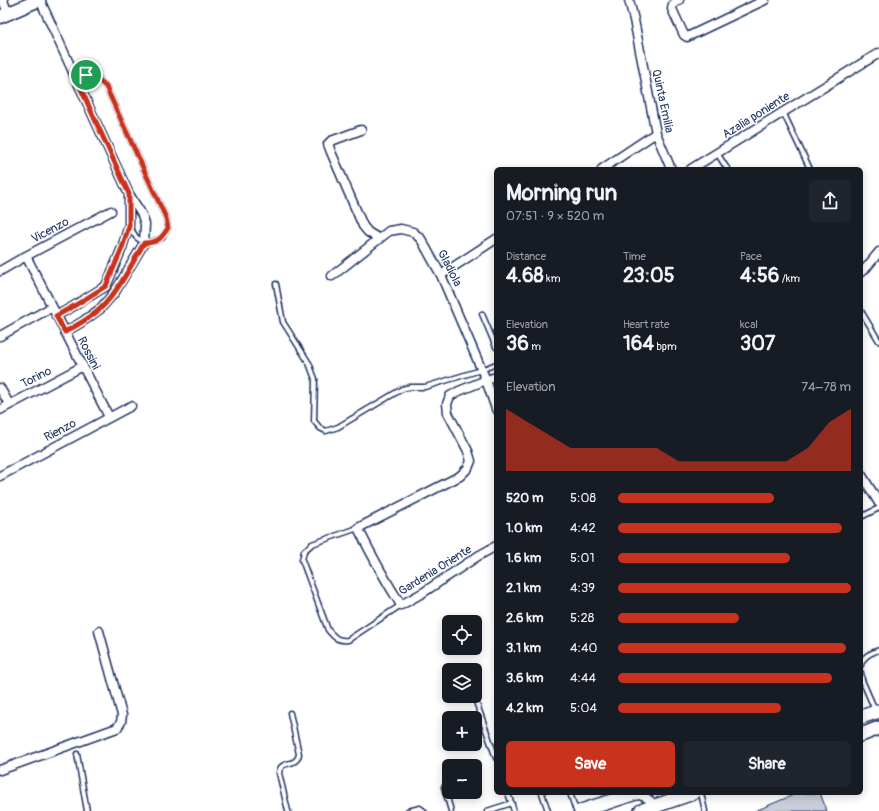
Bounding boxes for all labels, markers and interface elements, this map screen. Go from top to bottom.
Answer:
pin [69,58,103,92]
icon: arrive [75,64,97,86]
street label: Quinta Emilia [648,68,677,135]
street label: Azalia poniente [720,89,793,142]
text: Morning run [506,179,617,207]
button: share [809,180,851,222]
text: 07:51 · 9 × 520 m [506,208,604,224]
street label: Vicenzo [29,214,72,247]
street label: Gladiola [434,247,465,289]
text: Distance [506,250,546,263]
text: Time [623,250,646,263]
text: Pace [740,250,762,263]
text: 4.68 [506,263,544,288]
text: 23:05 [623,263,675,288]
text: 4:56 [740,263,779,288]
text: km [544,272,560,285]
text: /km [779,272,800,285]
text: Elevation [506,318,548,331]
text: Heart rate [623,318,669,331]
text: kcal [740,318,758,331]
text: 36 [506,331,529,356]
text: 164 [623,331,654,356]
text: 307 [740,331,775,356]
street label: Rossini [74,334,103,372]
text: m [529,340,541,353]
text: bpm [654,340,677,353]
street label: Torino [18,363,55,391]
text: Elevation [506,379,556,395]
text: 74–78 m [801,379,851,395]
street label: Rienzo [42,416,79,445]
text: 520 m [506,490,544,506]
text: 5:08 [570,490,596,506]
text: 1.0 km [506,520,543,536]
text: 4:42 [570,520,596,536]
street label: Gardenia Oriente [396,542,475,599]
text: 1.6 km [506,550,541,566]
text: 5:01 [570,550,594,566]
text: 2.1 km [506,580,541,596]
text: 4:39 [570,580,595,596]
text: 2.6 km [506,610,543,626]
text: 5:28 [570,610,594,626]
map controls [442,615,482,799]
button: locate [442,615,482,655]
text: 3.1 km [506,640,541,656]
text: 4:40 [570,640,597,656]
button: layers [442,663,482,703]
text: 3.6 km [506,670,543,686]
text: 4:44 [570,670,596,686]
text: 4.2 km [506,700,543,716]
text: 5:04 [570,700,597,716]
button: + [442,711,482,751]
button: Save [506,741,675,787]
button: Share [683,741,851,787]
button: − [442,759,482,799]

